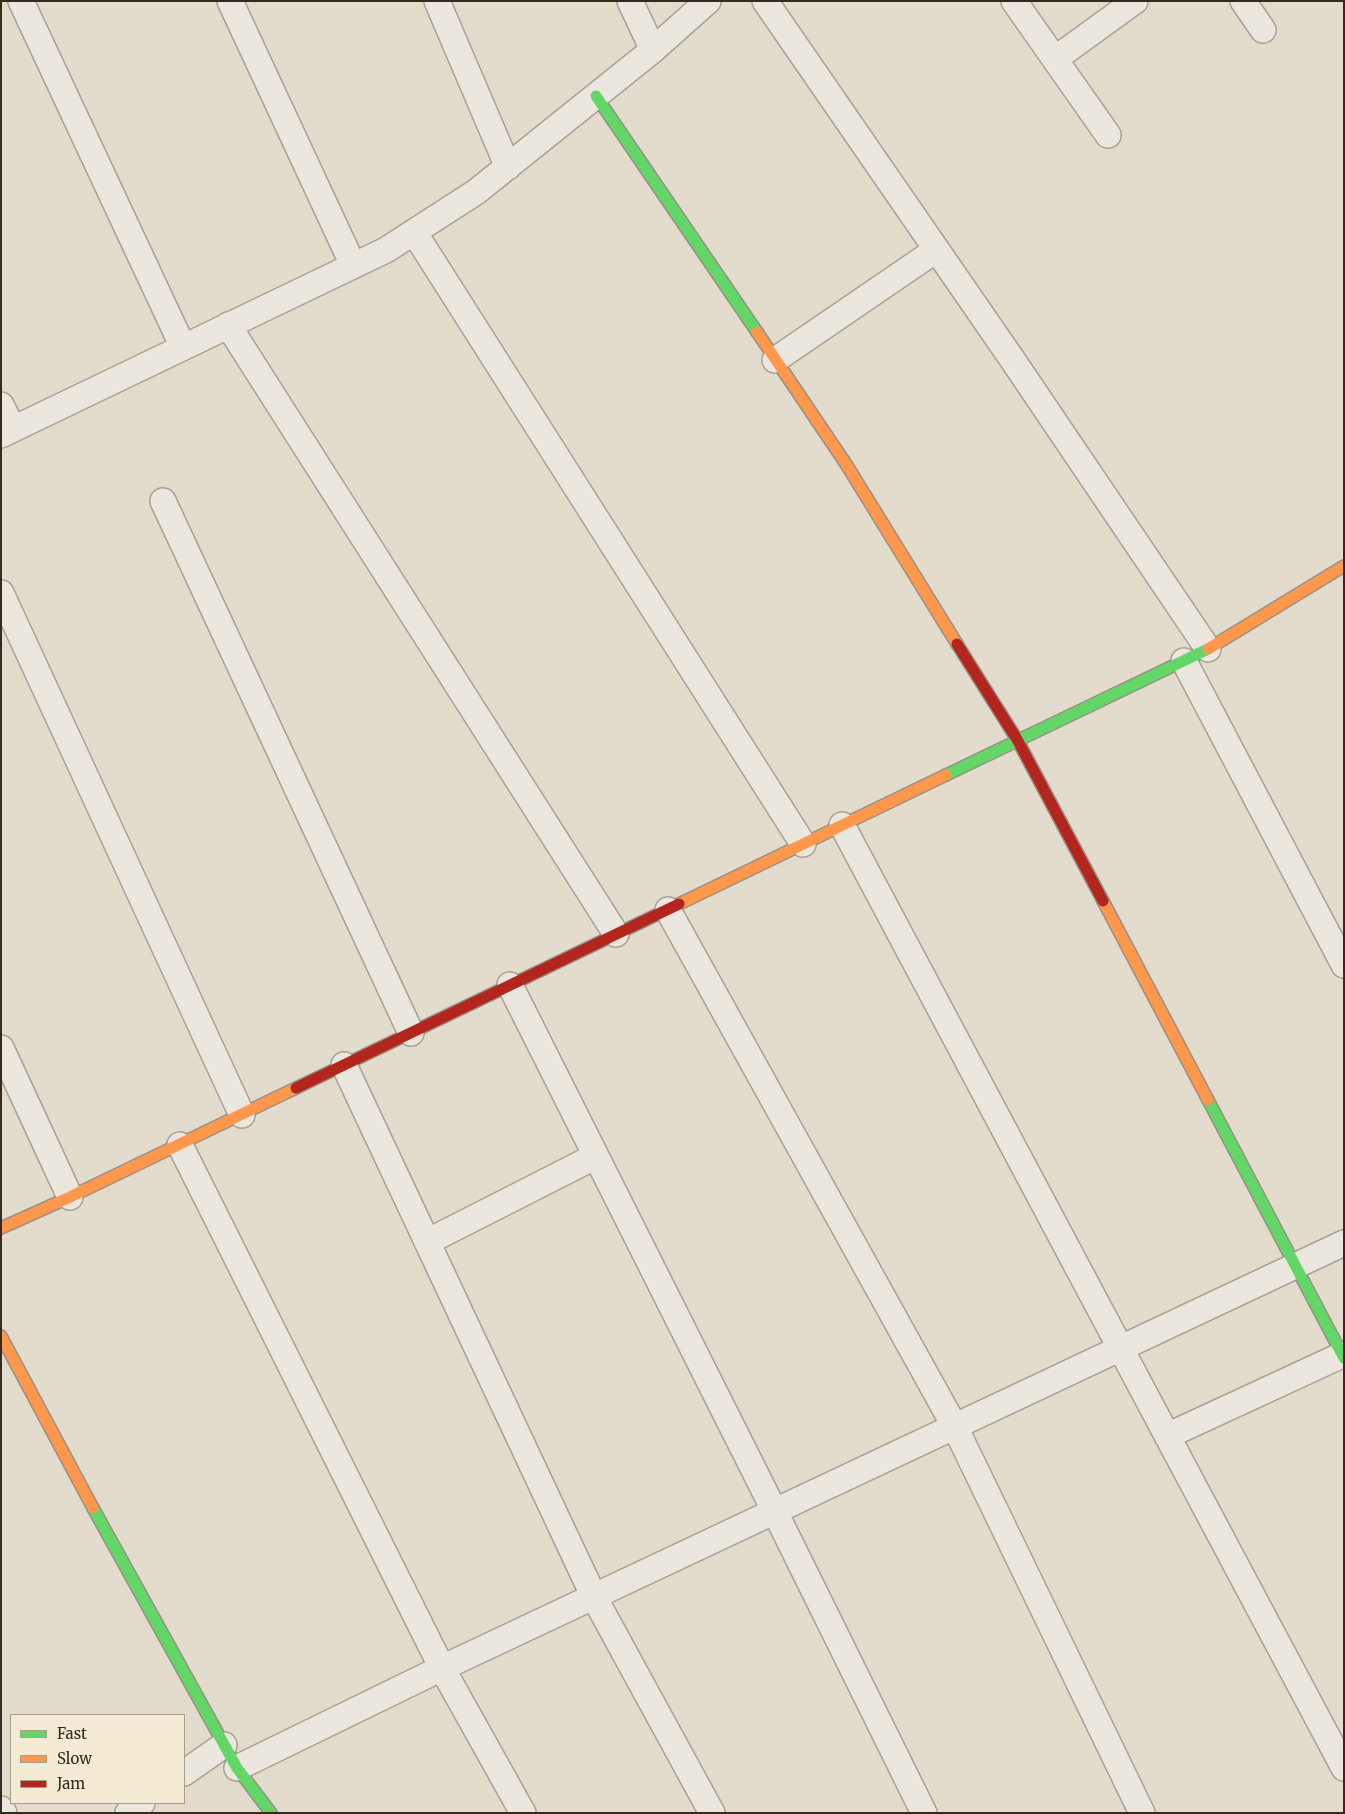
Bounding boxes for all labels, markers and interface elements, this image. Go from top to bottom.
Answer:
legend [10,1714,185,1804]
text: Fast [57,1724,87,1743]
text: Slow [57,1749,92,1768]
text: Jam [57,1774,85,1793]

